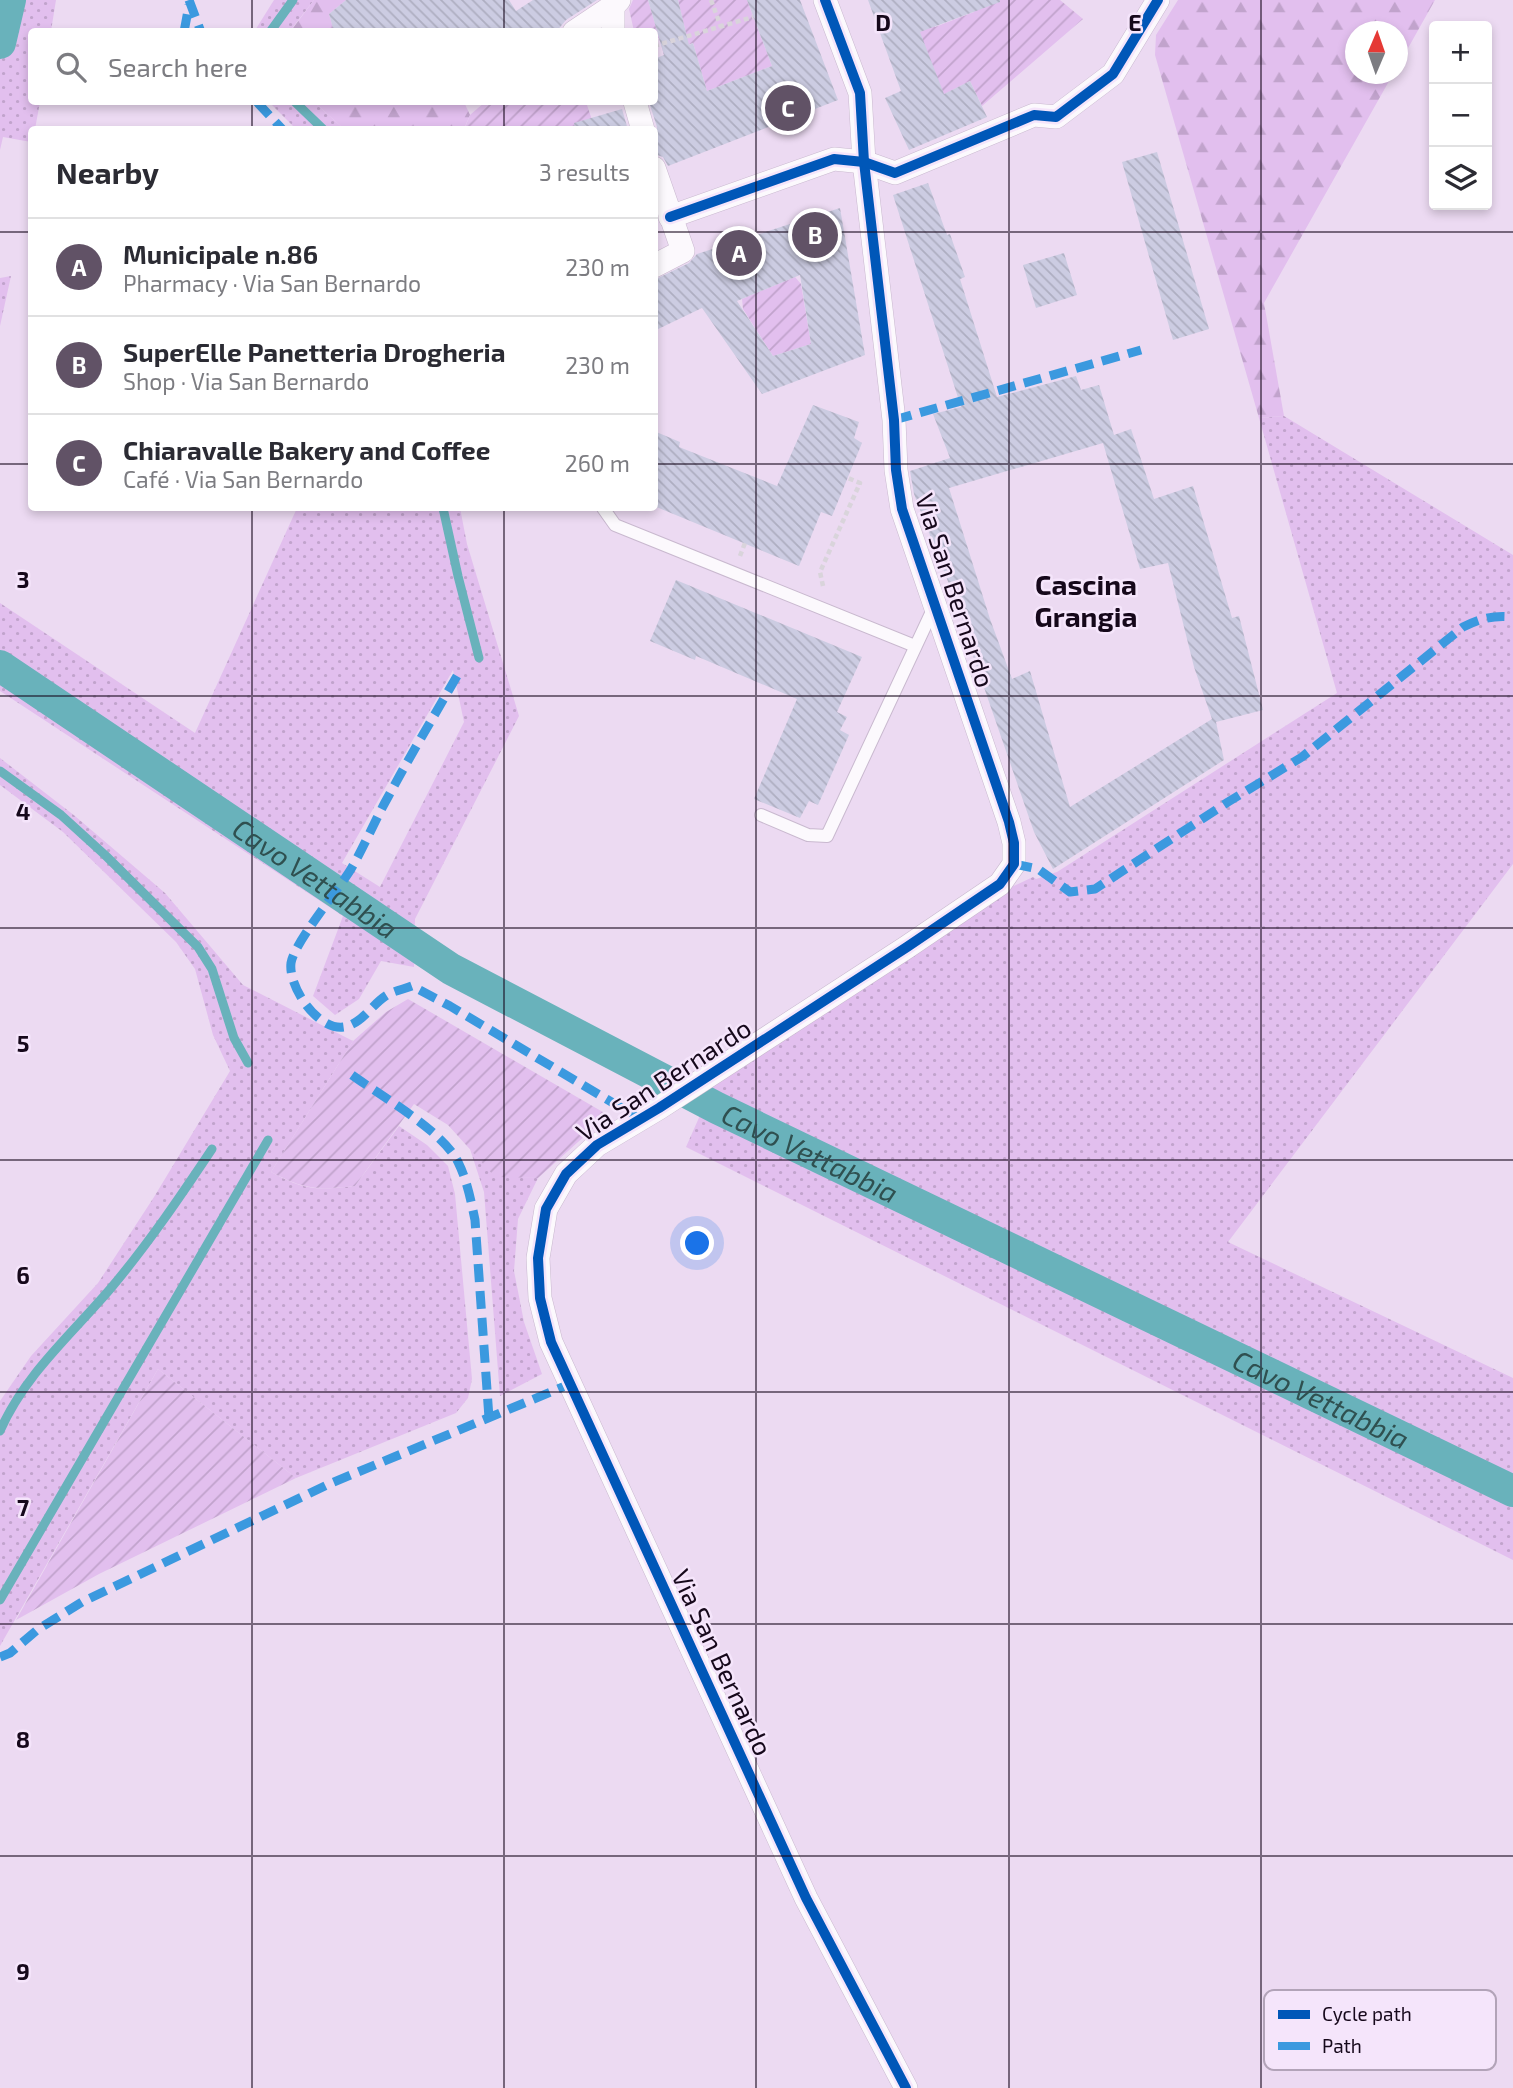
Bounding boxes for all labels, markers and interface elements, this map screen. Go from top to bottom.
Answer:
text: D [875,8,891,36]
text: E [1128,8,1142,36]
north arrow [1345,21,1408,84]
map controls [1429,21,1492,210]
button: + [1429,21,1492,84]
search box [28,28,658,105]
icon: search [52,48,90,86]
text: Search here [108,51,248,82]
pin: C [765,82,811,134]
button: − [1429,84,1492,147]
button: layers [1429,147,1492,210]
text: Nearby [56,154,159,190]
text: 3 results [539,158,630,186]
pin: B [792,209,838,261]
pin: A [716,227,762,279]
text: Municipale n.86 [123,238,318,269]
text: A [71,253,87,281]
text: 230 m [565,253,630,281]
text: Pharmacy · Via San Bernardo [123,269,421,297]
text: SuperElle Panetteria Drogheria [123,336,506,367]
text: B [72,351,86,379]
text: 230 m [565,351,630,379]
text: Shop · Via San Bernardo [123,367,369,395]
text: Chiaravalle Bakery and Coffee [123,434,490,465]
text: C [72,449,86,477]
text: 260 m [565,449,630,477]
text: Café · Via San Bernardo [123,465,363,493]
street label: Via San Bernardo [910,489,1002,691]
text: 3 [16,565,30,593]
district label: Cascina Grangia [1035,567,1137,633]
text: 4 [16,797,30,825]
water label: Cavo Vettabbia [227,810,404,945]
street label: Via San Bernardo [570,1011,756,1147]
text: 5 [17,1029,29,1057]
water label: Cavo Vettabbia [717,1096,904,1210]
your location [680,1226,714,1260]
text: 6 [16,1261,30,1289]
water label: Cavo Vettabbia [1228,1342,1415,1456]
text: 7 [17,1493,29,1521]
street label: Via San Bernardo [666,1564,780,1760]
text: 8 [16,1725,30,1753]
text: 9 [16,1957,30,1985]
legend [1264,1990,1496,2070]
text: Cycle path [1322,2002,1412,2025]
text: Path [1322,2034,1362,2057]

